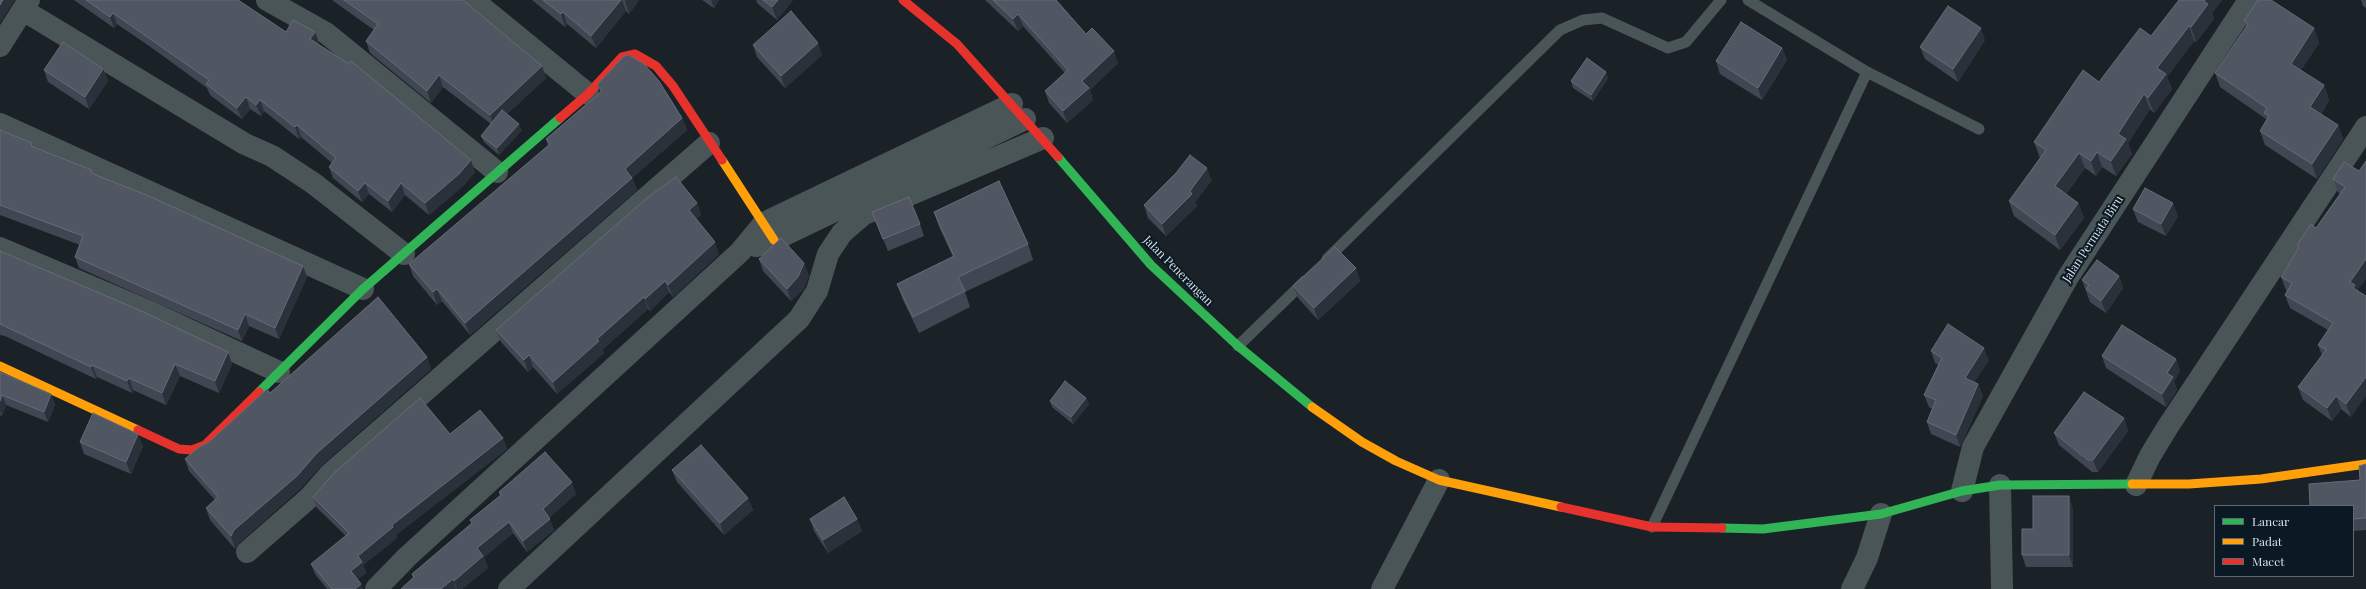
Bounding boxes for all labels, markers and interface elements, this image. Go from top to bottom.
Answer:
street label: Jalan Permata Biru [2060,193,2126,285]
street label: Jalan Penerangan [1140,233,1216,309]
legend [2214,505,2354,577]
text: Lancar [2252,513,2289,529]
text: Padat [2252,533,2282,549]
text: Macet [2252,553,2285,569]

